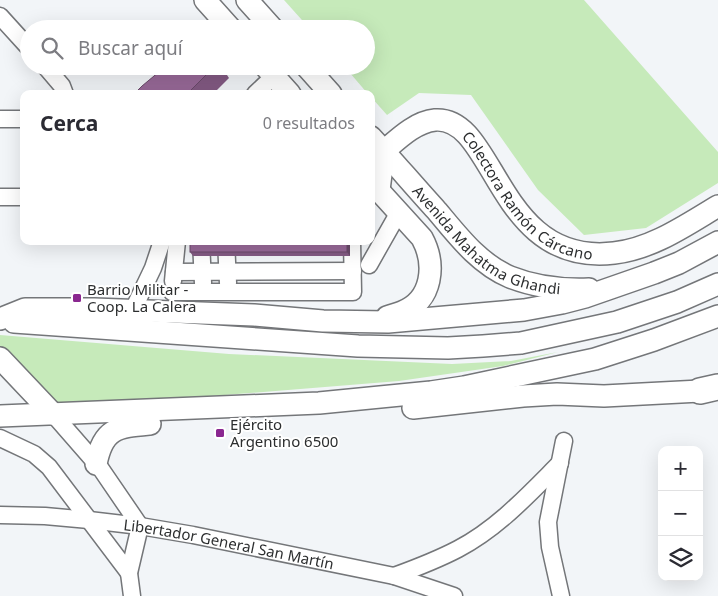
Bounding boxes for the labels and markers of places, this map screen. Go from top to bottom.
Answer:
place label: Barrio Militar - Coop. La Calera [87,279,197,316]
marker: Barrio Militar - Coop. La Calera [71,292,83,304]
place label: Ejército Argentino 6500 [230,414,338,451]
marker: Ejército Argentino 6500 [214,427,226,439]

